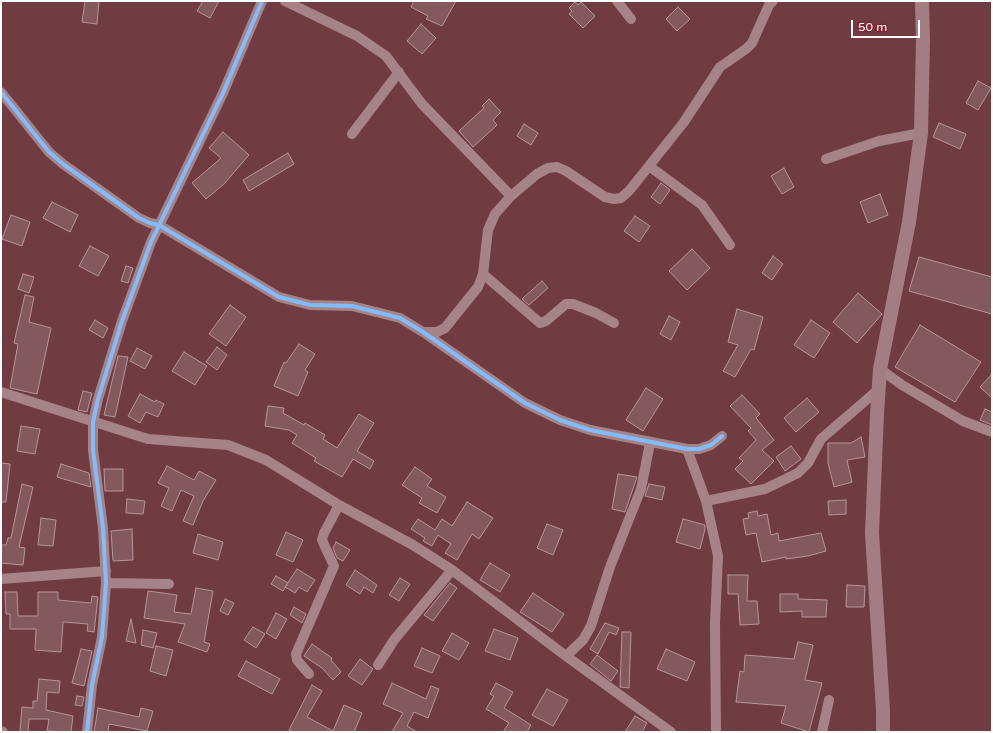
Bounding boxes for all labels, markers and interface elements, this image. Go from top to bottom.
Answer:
scale bar [853,12,922,38]
text: 50 m [858,20,887,34]

